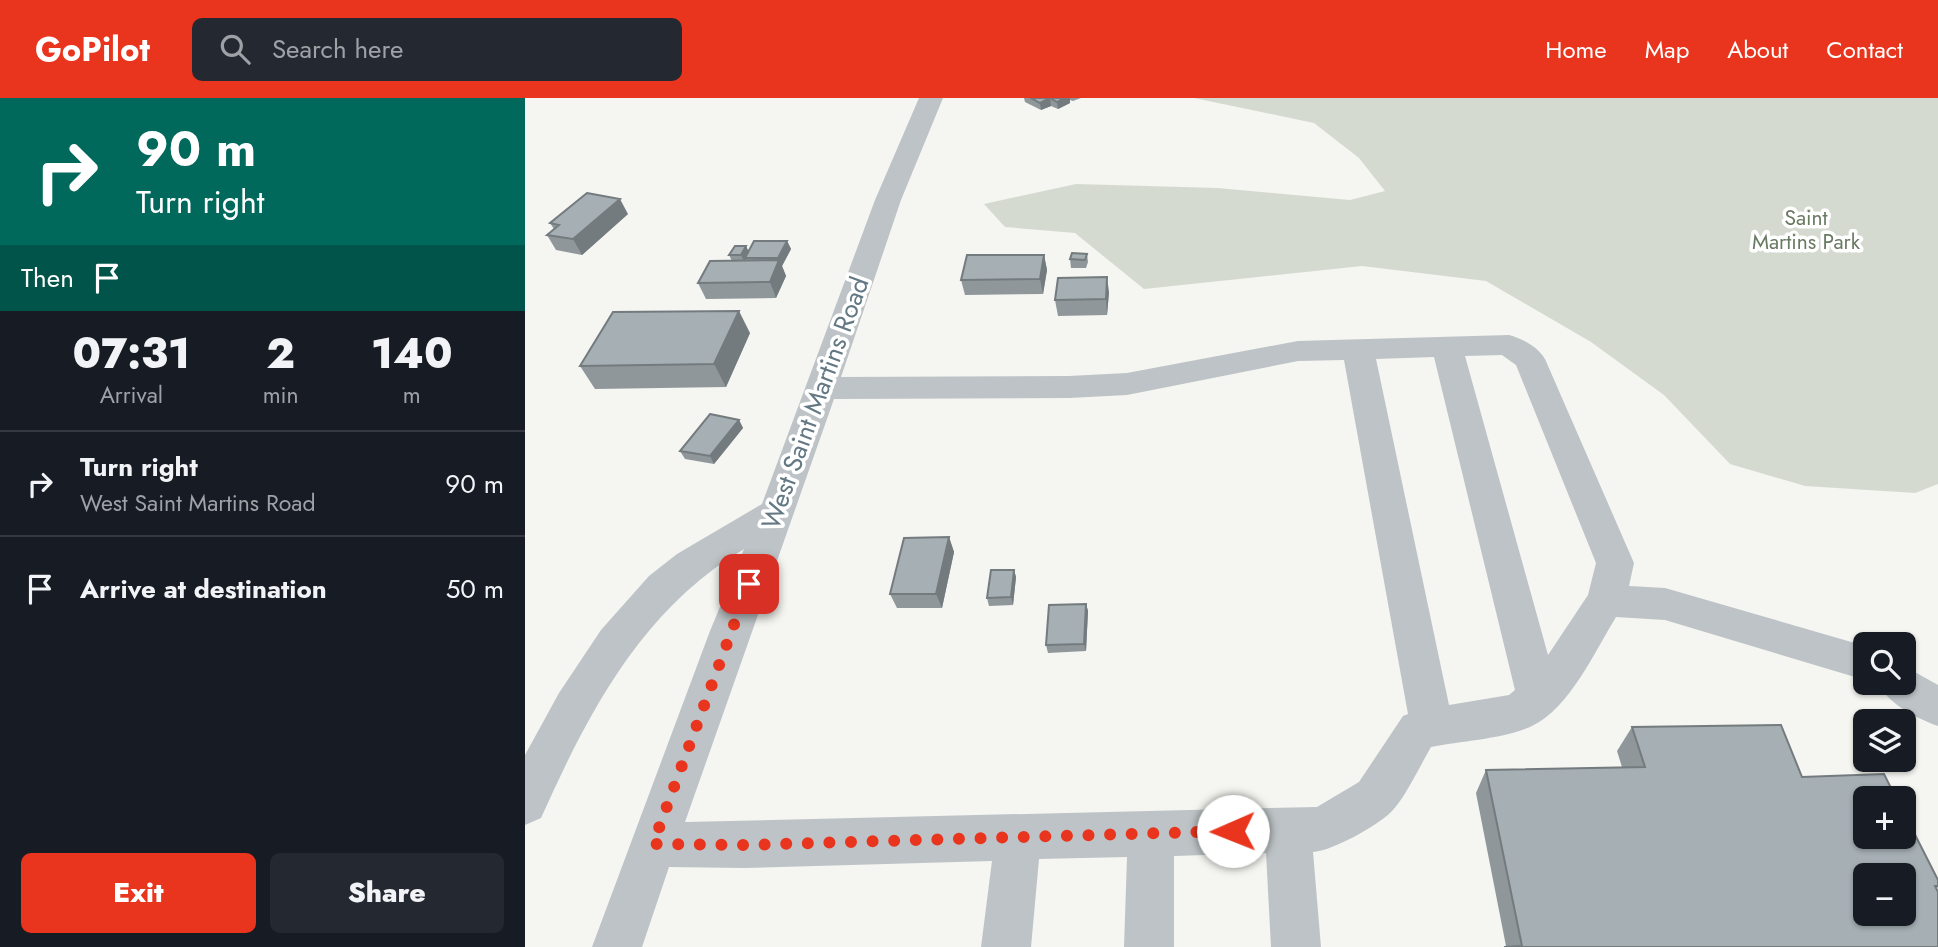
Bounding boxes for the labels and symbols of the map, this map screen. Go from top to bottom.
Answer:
park label: Saint Martins Park [1752,203,1861,257]
street label: West Saint Martins Road [752,271,878,535]
pin [719,554,779,614]
position arrow [1196,794,1270,868]

